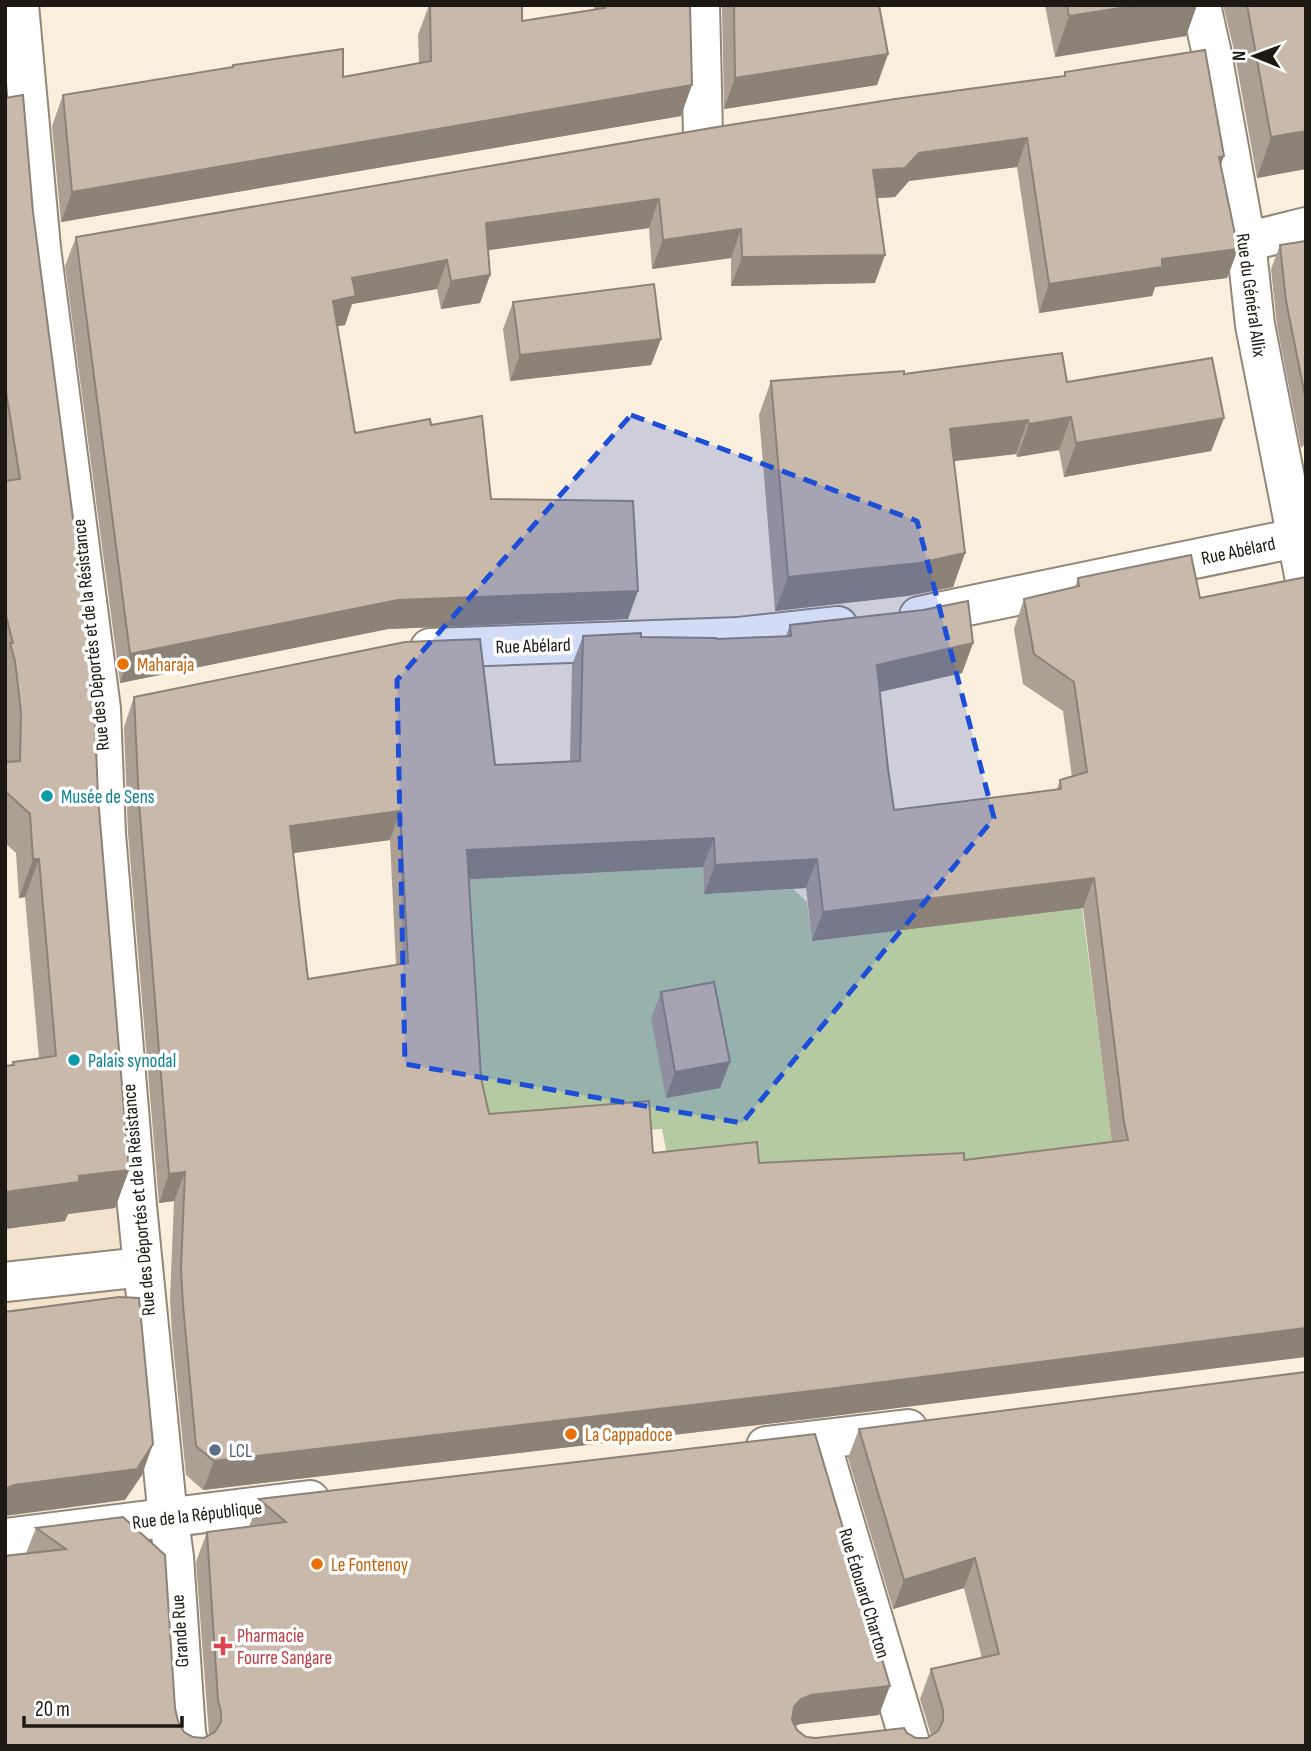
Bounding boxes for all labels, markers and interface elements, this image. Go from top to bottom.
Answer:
north arrow [1220,21,1290,91]
text: N [1228,50,1251,61]
street label: Rue du Général Allix [1230,232,1271,359]
street label: Rue des Déportés et de la Résistance [68,518,115,752]
street label: Rue Abélard [1199,532,1277,571]
street label: Rue Abélard [495,634,571,659]
place label: Maharaja [137,654,194,677]
marker: Maharaja [115,656,131,672]
place label: Musée de Sens [61,786,155,809]
marker: Musée de Sens [39,788,55,804]
place label: Palais synodal [88,1050,176,1073]
marker: Palais synodal [66,1052,82,1068]
street label: Rue des Déportés et de la Résistance [118,1083,161,1317]
place label: La Cappadoce [585,1424,673,1447]
marker: La Cappadoce [563,1426,579,1442]
place label: LCL [229,1440,252,1463]
marker: LCL [207,1442,223,1458]
street label: Rue de la République [131,1496,263,1535]
street label: Rue Édouard Charton [833,1526,894,1661]
place label: Le Fontenoy [331,1554,409,1577]
marker: Le Fontenoy [309,1556,325,1572]
street label: Grande Rue [166,1594,195,1668]
place label: Pharmacie Fourre Sangare [237,1625,332,1670]
marker: Pharmacie Fourre Sangare [215,1638,231,1654]
scale bar [24,1684,182,1728]
text: 20 m [35,1697,70,1722]

